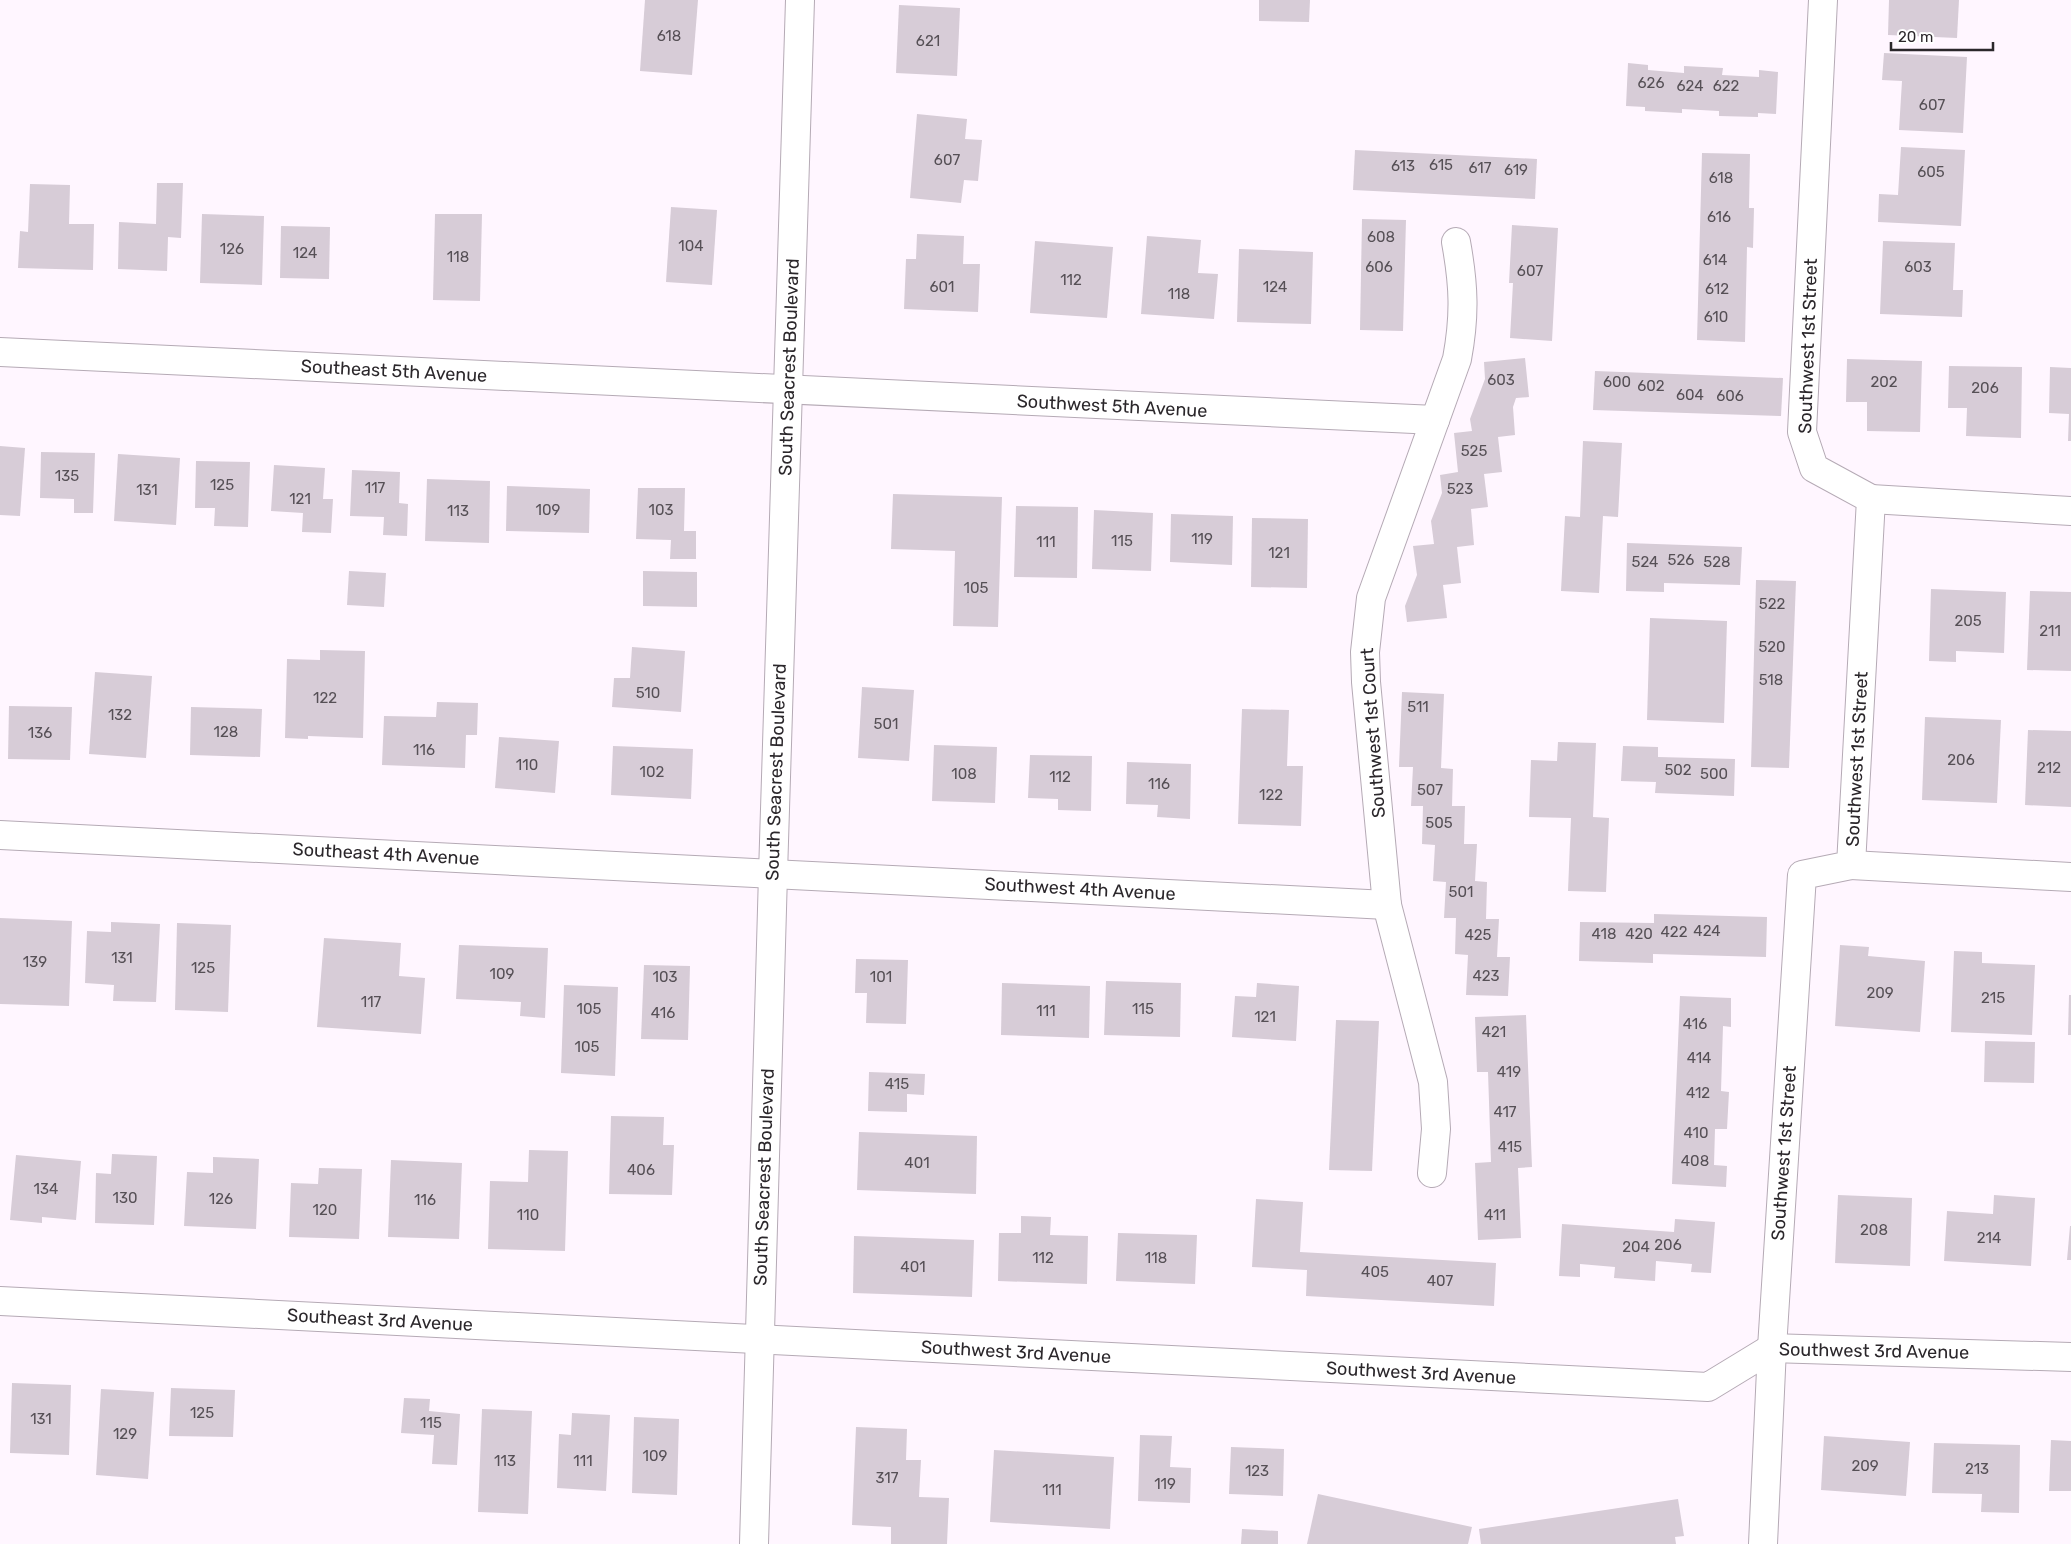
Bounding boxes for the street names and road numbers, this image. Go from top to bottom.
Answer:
street label: South Seacrest Boulevard [774,258,804,476]
street label: Southwest 1st Street [1794,258,1822,434]
street label: Southeast 5th Avenue [300,355,488,387]
street label: Southwest 5th Avenue [1016,390,1208,422]
street label: Southwest 1st Court [1356,647,1390,819]
street label: South Seacrest Boulevard [761,663,791,881]
street label: Southwest 1st Street [1841,671,1873,847]
street label: Southeast 4th Avenue [292,838,480,870]
street label: Southwest 4th Avenue [984,873,1176,905]
street label: Southwest 1st Street [1767,1065,1801,1241]
street label: South Seacrest Boulevard [749,1068,779,1286]
street label: Southeast 3rd Avenue [286,1304,474,1336]
street label: Southwest 3rd Avenue [920,1336,1112,1368]
street label: Southwest 3rd Avenue [1779,1338,1969,1364]
street label: Southwest 3rd Avenue [1325,1357,1517,1389]

